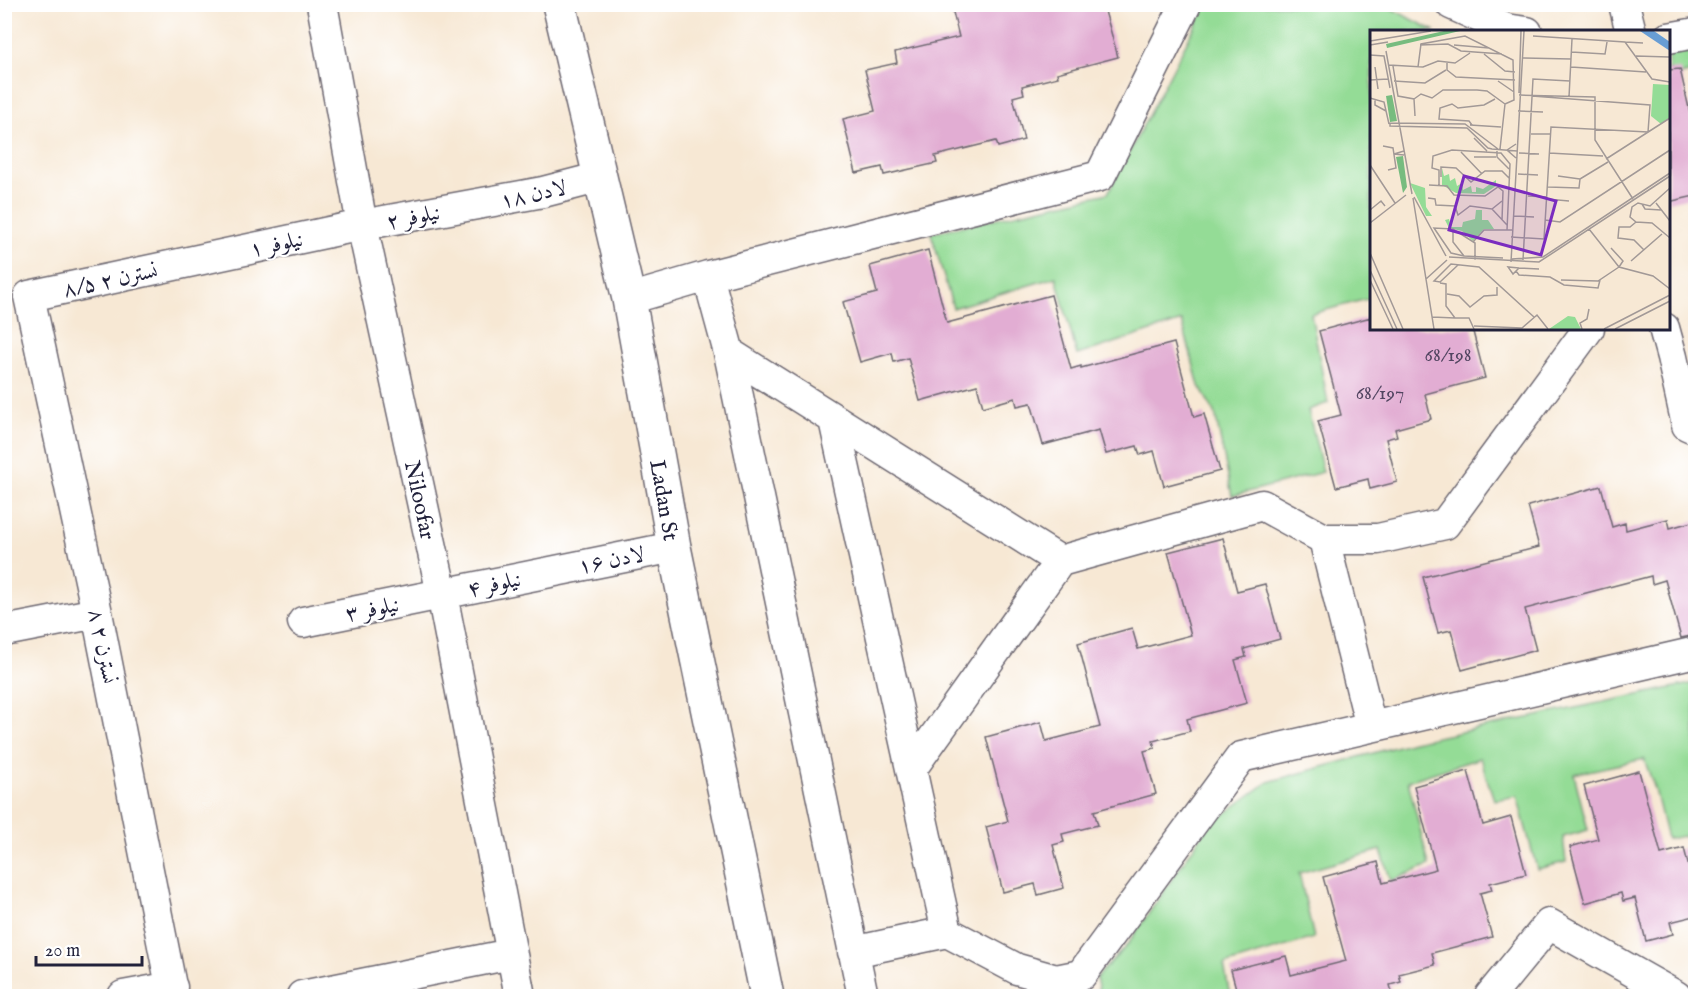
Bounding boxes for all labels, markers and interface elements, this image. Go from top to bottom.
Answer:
inset map [1370,30,1670,330]
street label: ۱۸ لادن [498,174,569,216]
street label: ۲ نیلوفر [384,199,443,237]
street label: ۱ نیلوفر [247,226,306,264]
street label: ۸/۵ نسترن ۲ [61,257,160,305]
house number: 68/198 [1424,343,1472,368]
house number: 68/197 [1356,381,1404,406]
street label: Niloofar [397,458,441,542]
street label: Ladan St [642,458,684,543]
street label: ۱۶ لادن [576,541,647,581]
street label: ۴ نیلوفر [465,566,524,604]
street label: ۳ نیلوفر [343,591,402,629]
street label: ۸ نسترن ۲ [81,607,123,686]
scale bar [36,929,142,967]
text: 20 m [45,940,80,963]

